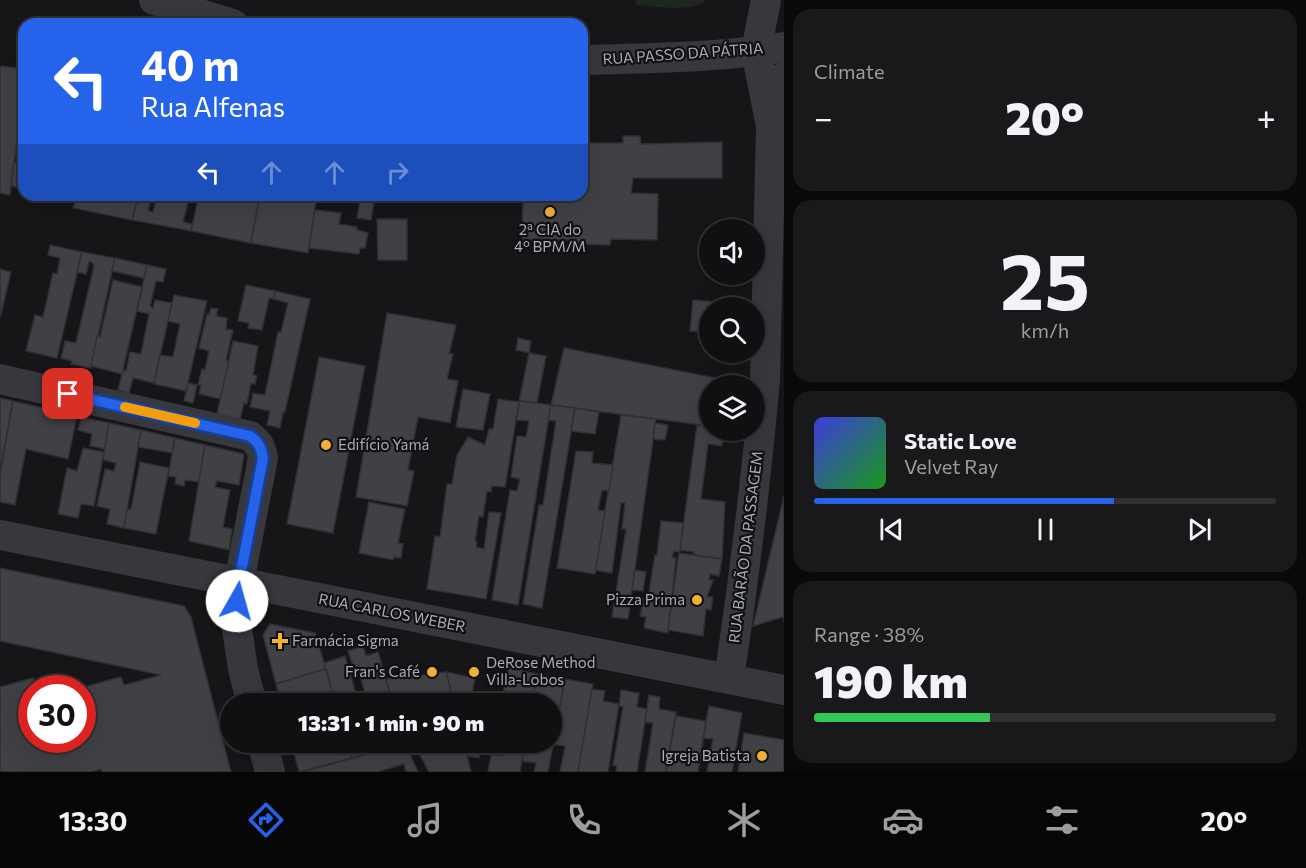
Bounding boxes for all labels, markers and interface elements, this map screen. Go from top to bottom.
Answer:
street label: RUA PASSO DA PÁTRIA [602,37,764,68]
text: 40 m [141,38,239,90]
icon: left [42,42,120,120]
text: Climate [814,59,884,83]
text: 20° [1005,89,1084,144]
text: Rua Alfenas [141,90,285,123]
text: − [814,96,833,137]
text: + [1257,96,1276,137]
icon: left [192,156,225,189]
icon: ahead [255,156,288,189]
icon: ahead [318,156,351,189]
icon: right [381,156,414,189]
marker: 2ª CIA do 4º BPM/M [543,205,557,219]
map controls [699,219,765,441]
button: sound [699,219,765,285]
place label: 2ª CIA do 4º BPM/M [514,220,586,255]
text: 25 [1000,231,1090,326]
button: search [699,297,765,363]
text: km/h [1021,318,1069,342]
pin [42,368,93,419]
button: layers [699,375,765,441]
icon: arrive [51,377,84,410]
text: Static Love [904,427,1017,454]
place label: Edifício Yamá [338,435,429,453]
marker: Edifício Yamá [319,438,333,452]
street label: RUA BARÃO DA PASSAGEM [724,450,766,644]
text: Velvet Ray [904,454,998,478]
icon: previous [875,513,908,546]
icon: pause [1029,513,1062,546]
icon: next [1183,513,1216,546]
position arrow [205,569,269,633]
street label: RUA CARLOS WEBER [317,589,467,635]
place label: Pizza Prima [606,590,685,608]
marker: Pizza Prima [690,593,704,607]
text: Range · 38% [814,622,924,646]
place label: Farmácia Sigma [292,631,399,649]
marker: Farmácia Sigma [273,634,287,648]
text: 190 km [814,652,968,707]
place label: DeRose Method Villa-Lobos [486,653,595,688]
place label: Fran's Café [345,662,420,680]
marker: Fran's Café [425,665,439,679]
marker: DeRose Method Villa-Lobos [467,665,481,679]
speed limit sign: 30 [18,675,96,753]
text: 13:31 · 1 min · 90 m [298,709,484,736]
place label: Igreja Batista [661,746,750,764]
marker: Igreja Batista [755,749,769,763]
icon: directions [245,799,287,841]
icon: music [404,799,446,841]
icon: phone [563,799,605,841]
icon: climate [723,799,765,841]
icon: car [882,799,924,841]
icon: filters [1041,799,1083,841]
text: 13:30 [59,804,127,837]
text: 20° [1201,804,1247,837]

